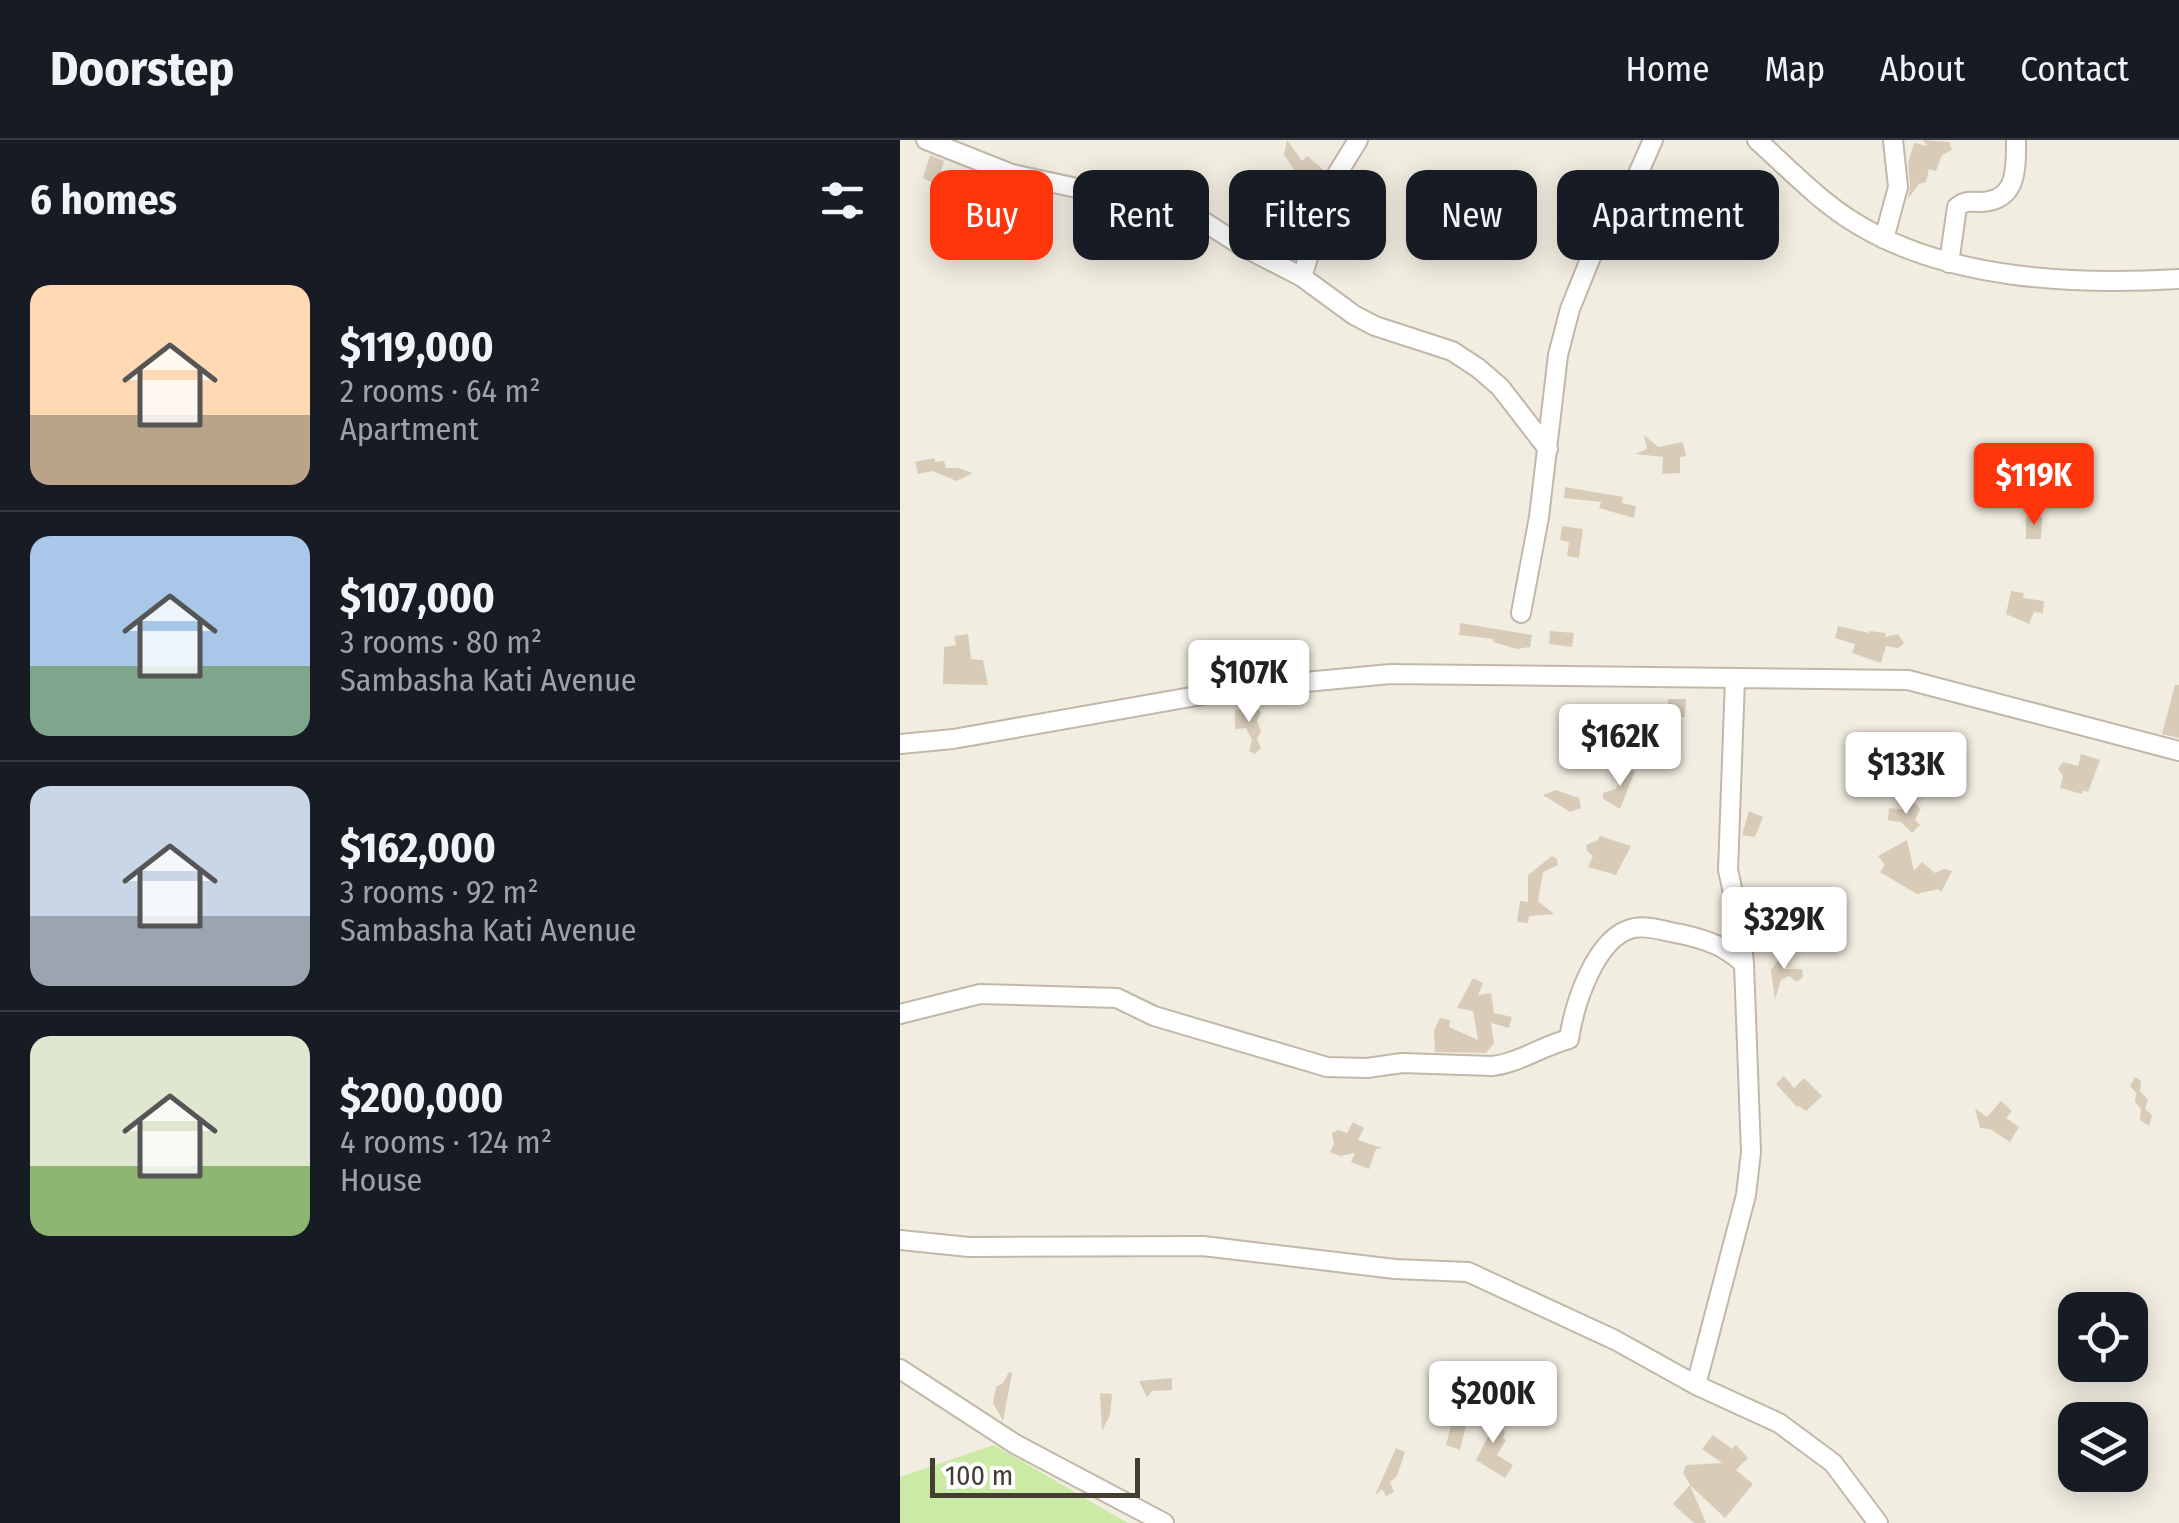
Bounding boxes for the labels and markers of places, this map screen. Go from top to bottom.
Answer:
pin: $119K [1964,443,2104,528]
pin: $107K [1179,640,1319,725]
pin: $162K [1550,704,1690,789]
pin: $133K [1836,732,1976,817]
pin: $329K [1714,887,1854,972]
pin: $200K [1423,1361,1563,1446]

